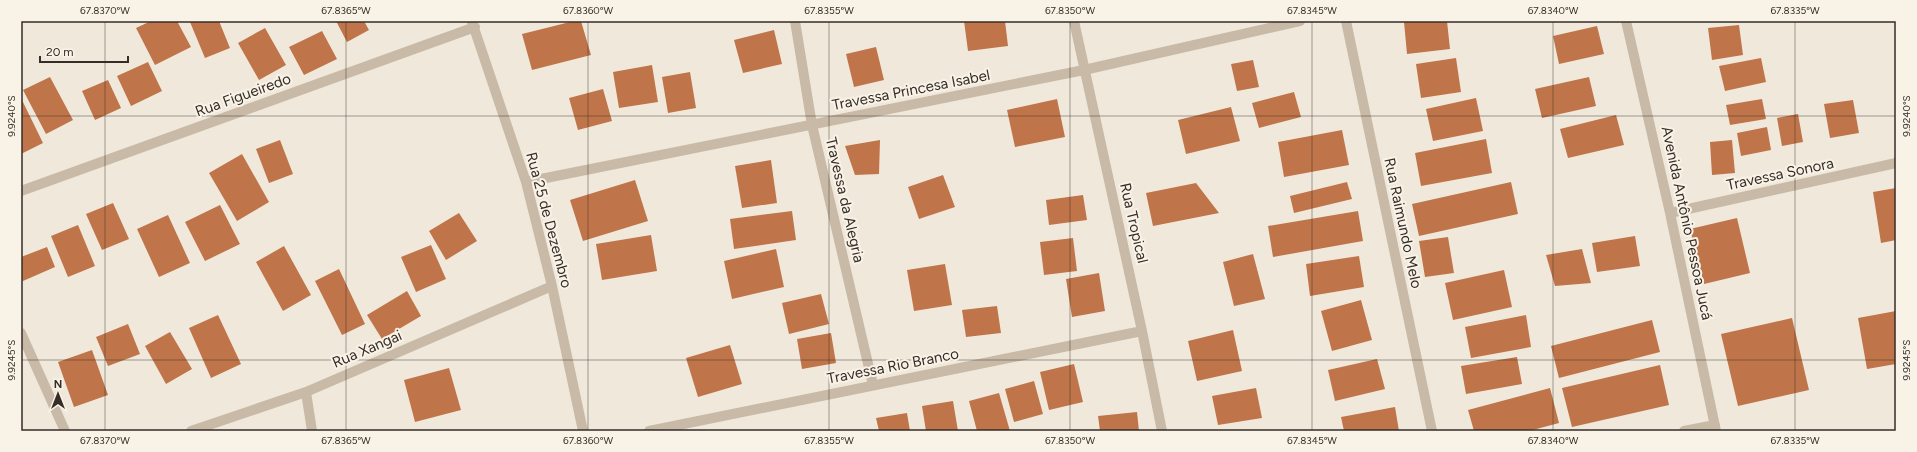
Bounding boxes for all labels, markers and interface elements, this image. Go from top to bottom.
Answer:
text: 67.8370°W [80,4,130,17]
text: 67.8365°W [321,4,371,17]
text: 67.8360°W [563,4,613,17]
text: 67.8355°W [804,4,854,17]
text: 67.8350°W [1045,4,1095,17]
text: 67.8345°W [1287,4,1337,17]
text: 67.8340°W [1528,4,1579,17]
text: 67.8335°W [1770,4,1820,17]
scale bar [40,38,128,64]
text: 20 m [46,45,74,59]
street label: Travessa Princesa Isabel [830,66,992,114]
street label: Rua Figueiredo [193,69,293,121]
text: 9.9240°S [5,95,18,137]
text: 9.9240°S [1900,95,1913,137]
street label: Avenida Antônio Pessoa Jucá [1658,125,1716,321]
street label: Travessa da Alegria [822,136,868,264]
street label: Rua 25 de Dezembro [522,150,576,290]
street label: Travessa Sonora [1725,154,1835,194]
street label: Rua Raimundo Melo [1380,156,1426,290]
street label: Rua Tropical [1116,181,1152,265]
street label: Rua Xangai [329,326,405,372]
text: 9.9245°S [5,340,18,380]
text: 9.9245°S [1900,340,1913,380]
street label: Travessa Rio Branco [826,344,961,388]
north arrow [38,374,78,414]
text: N [54,378,62,391]
text: 67.8370°W [80,434,130,447]
text: 67.8365°W [321,434,371,447]
text: 67.8360°W [563,434,613,447]
text: 67.8355°W [804,434,854,447]
text: 67.8350°W [1045,434,1095,447]
text: 67.8345°W [1287,434,1337,447]
text: 67.8340°W [1528,434,1579,447]
text: 67.8335°W [1770,434,1820,447]

